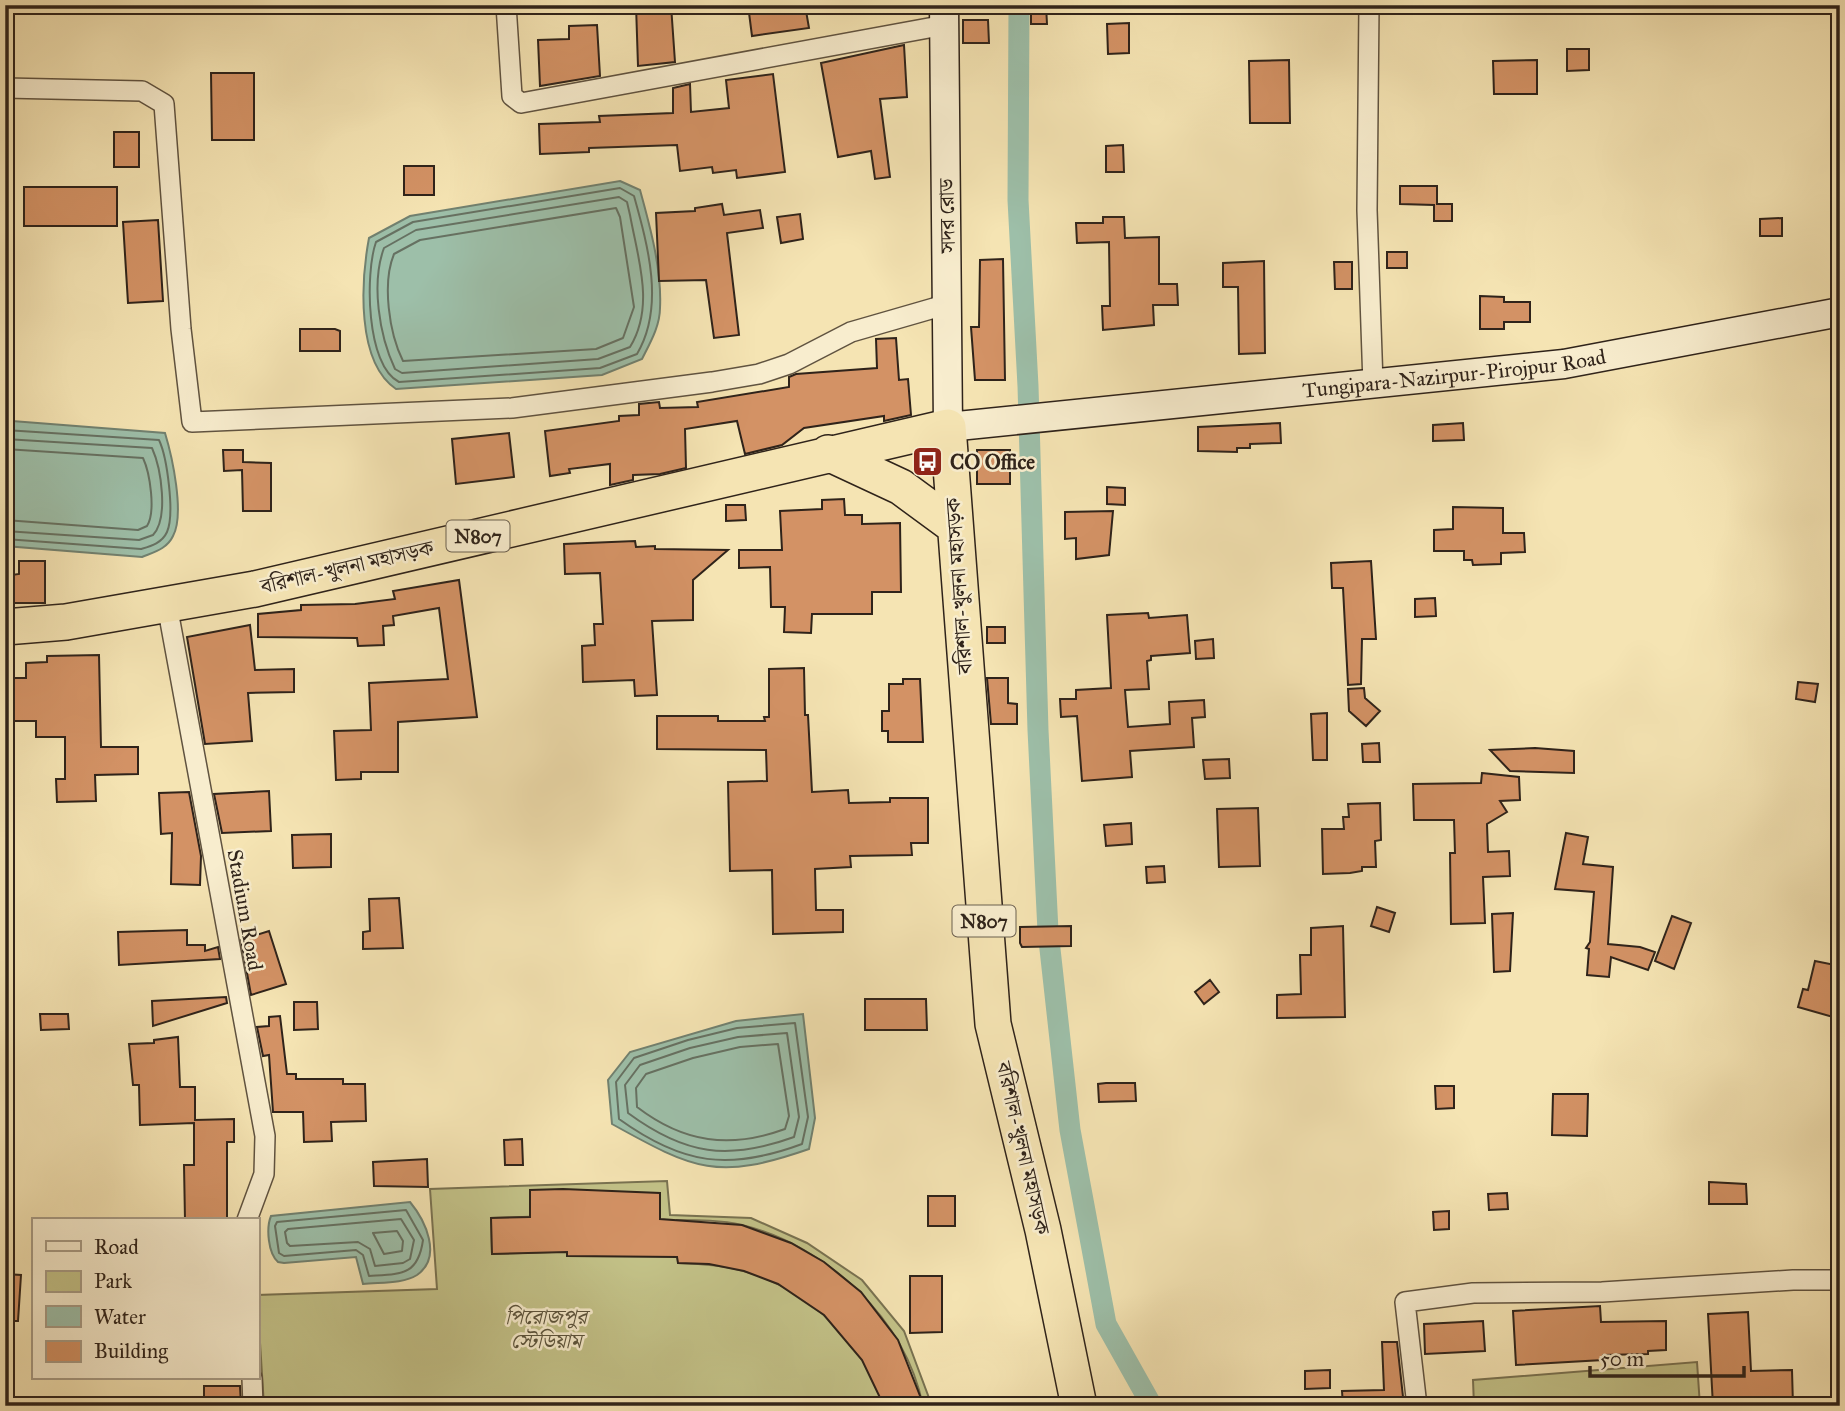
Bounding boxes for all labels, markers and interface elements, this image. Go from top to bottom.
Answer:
street label: সদর রোড [933,177,961,255]
street label: Tungipara-Nazirpur-Pirojpur Road [1301,343,1608,404]
bus stop icon: CO Office [910,445,944,479]
place label: CO Office [950,449,1035,475]
street label: বরিশাল-খুলনা মহাসড়ক [940,496,979,676]
road number: N807 [447,520,510,552]
street label: বরিশাল-খুলনা মহাসড়ক [257,534,437,600]
street label: Stadium Road [222,847,269,973]
road number: N807 [953,906,1016,937]
street label: বরিশাল-খুলনা মহাসড়ক [990,1058,1056,1238]
legend [32,1218,259,1380]
text: Road [94,1234,139,1260]
text: Park [94,1268,132,1294]
text: Water [94,1304,146,1330]
park label: পিরোজপুর স্টেডিয়াম [505,1304,591,1354]
scale bar [1590,1334,1744,1378]
text: Building [94,1338,168,1364]
text: 50 m [1600,1346,1645,1372]

